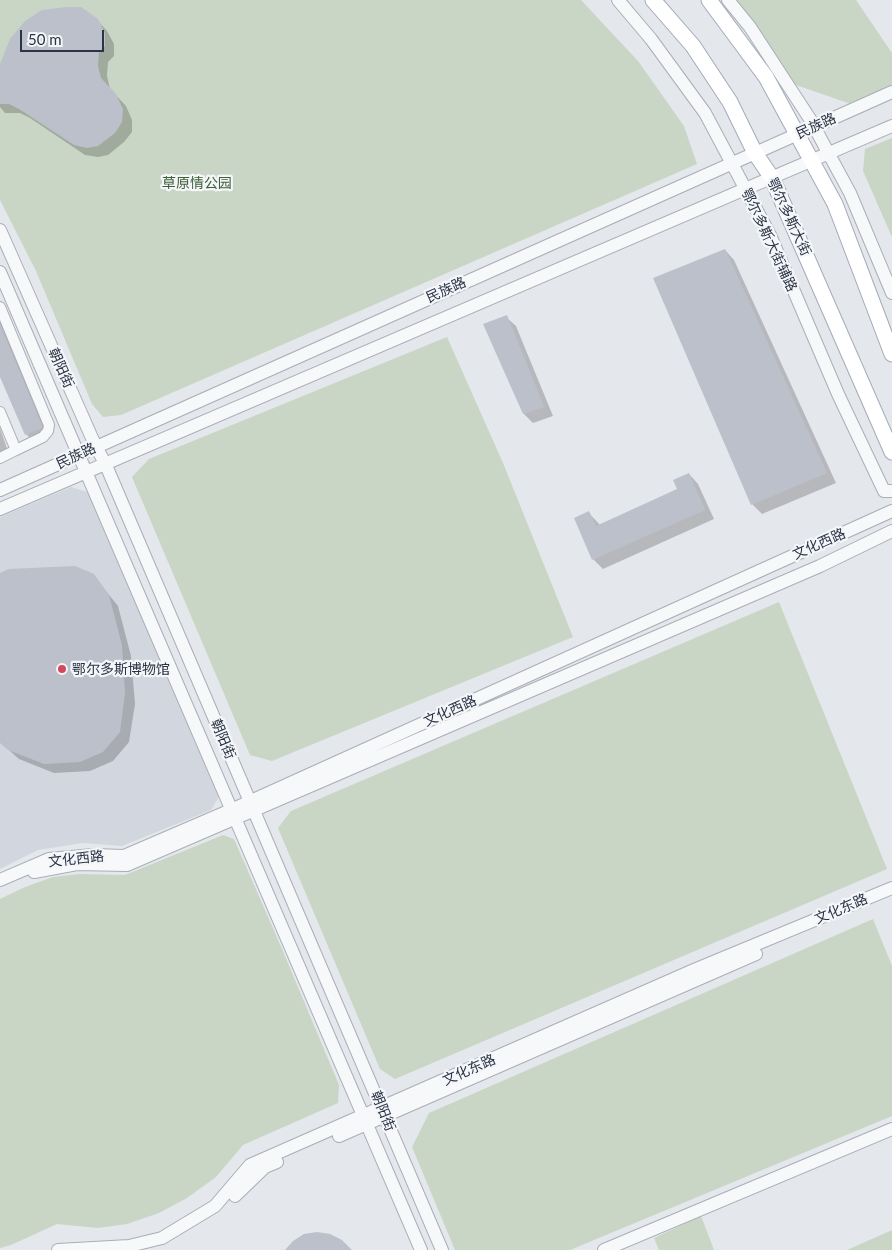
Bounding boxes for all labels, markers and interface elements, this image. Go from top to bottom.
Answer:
scale bar [22,20,106,52]
text: 50 m [28,30,62,48]
street label: 民族路 [793,110,839,142]
park label: 草原情公园 [162,175,232,191]
street label: 鄂尔多斯大街 [764,175,814,259]
street label: 鄂尔多斯大街辅路 [738,186,800,294]
street label: 民族路 [423,274,469,306]
street label: 朝阳街 [45,345,77,391]
street label: 民族路 [53,440,99,472]
street label: 文化西路 [790,525,848,563]
place label: 鄂尔多斯博物馆 [72,661,170,677]
marker: 鄂尔多斯博物馆 [56,663,68,675]
street label: 文化西路 [421,692,479,730]
street label: 朝阳街 [207,716,239,762]
street label: 文化西路 [47,848,105,870]
street label: 文化东路 [812,890,870,928]
street label: 文化东路 [440,1051,498,1089]
street label: 朝阳街 [367,1088,399,1134]

